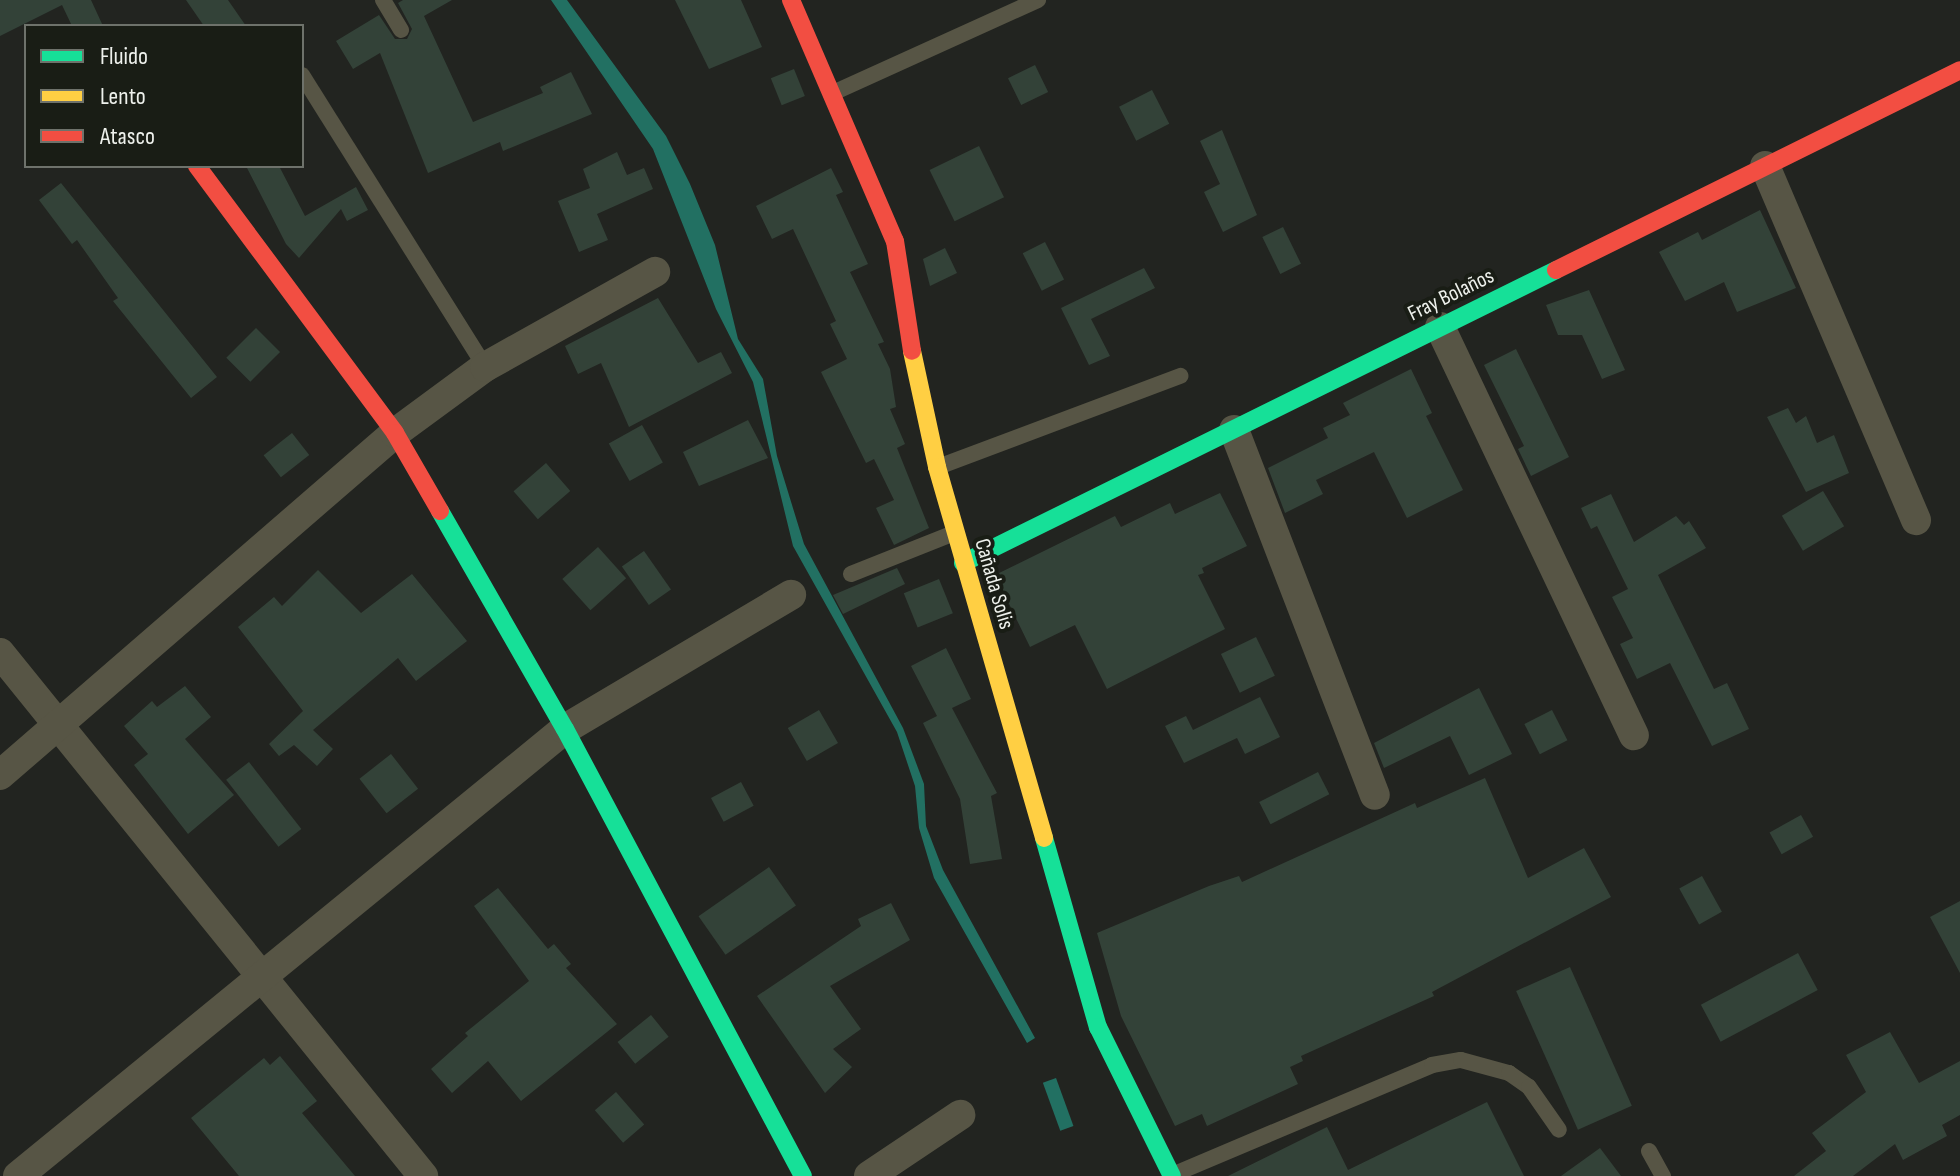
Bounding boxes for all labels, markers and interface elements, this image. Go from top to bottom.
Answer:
legend [24,24,304,168]
text: Fluido [100,42,148,71]
text: Lento [100,82,146,111]
text: Atasco [100,122,155,151]
street label: Fray Bolaños [1404,263,1498,327]
street label: Cañada Solis [969,536,1019,632]

